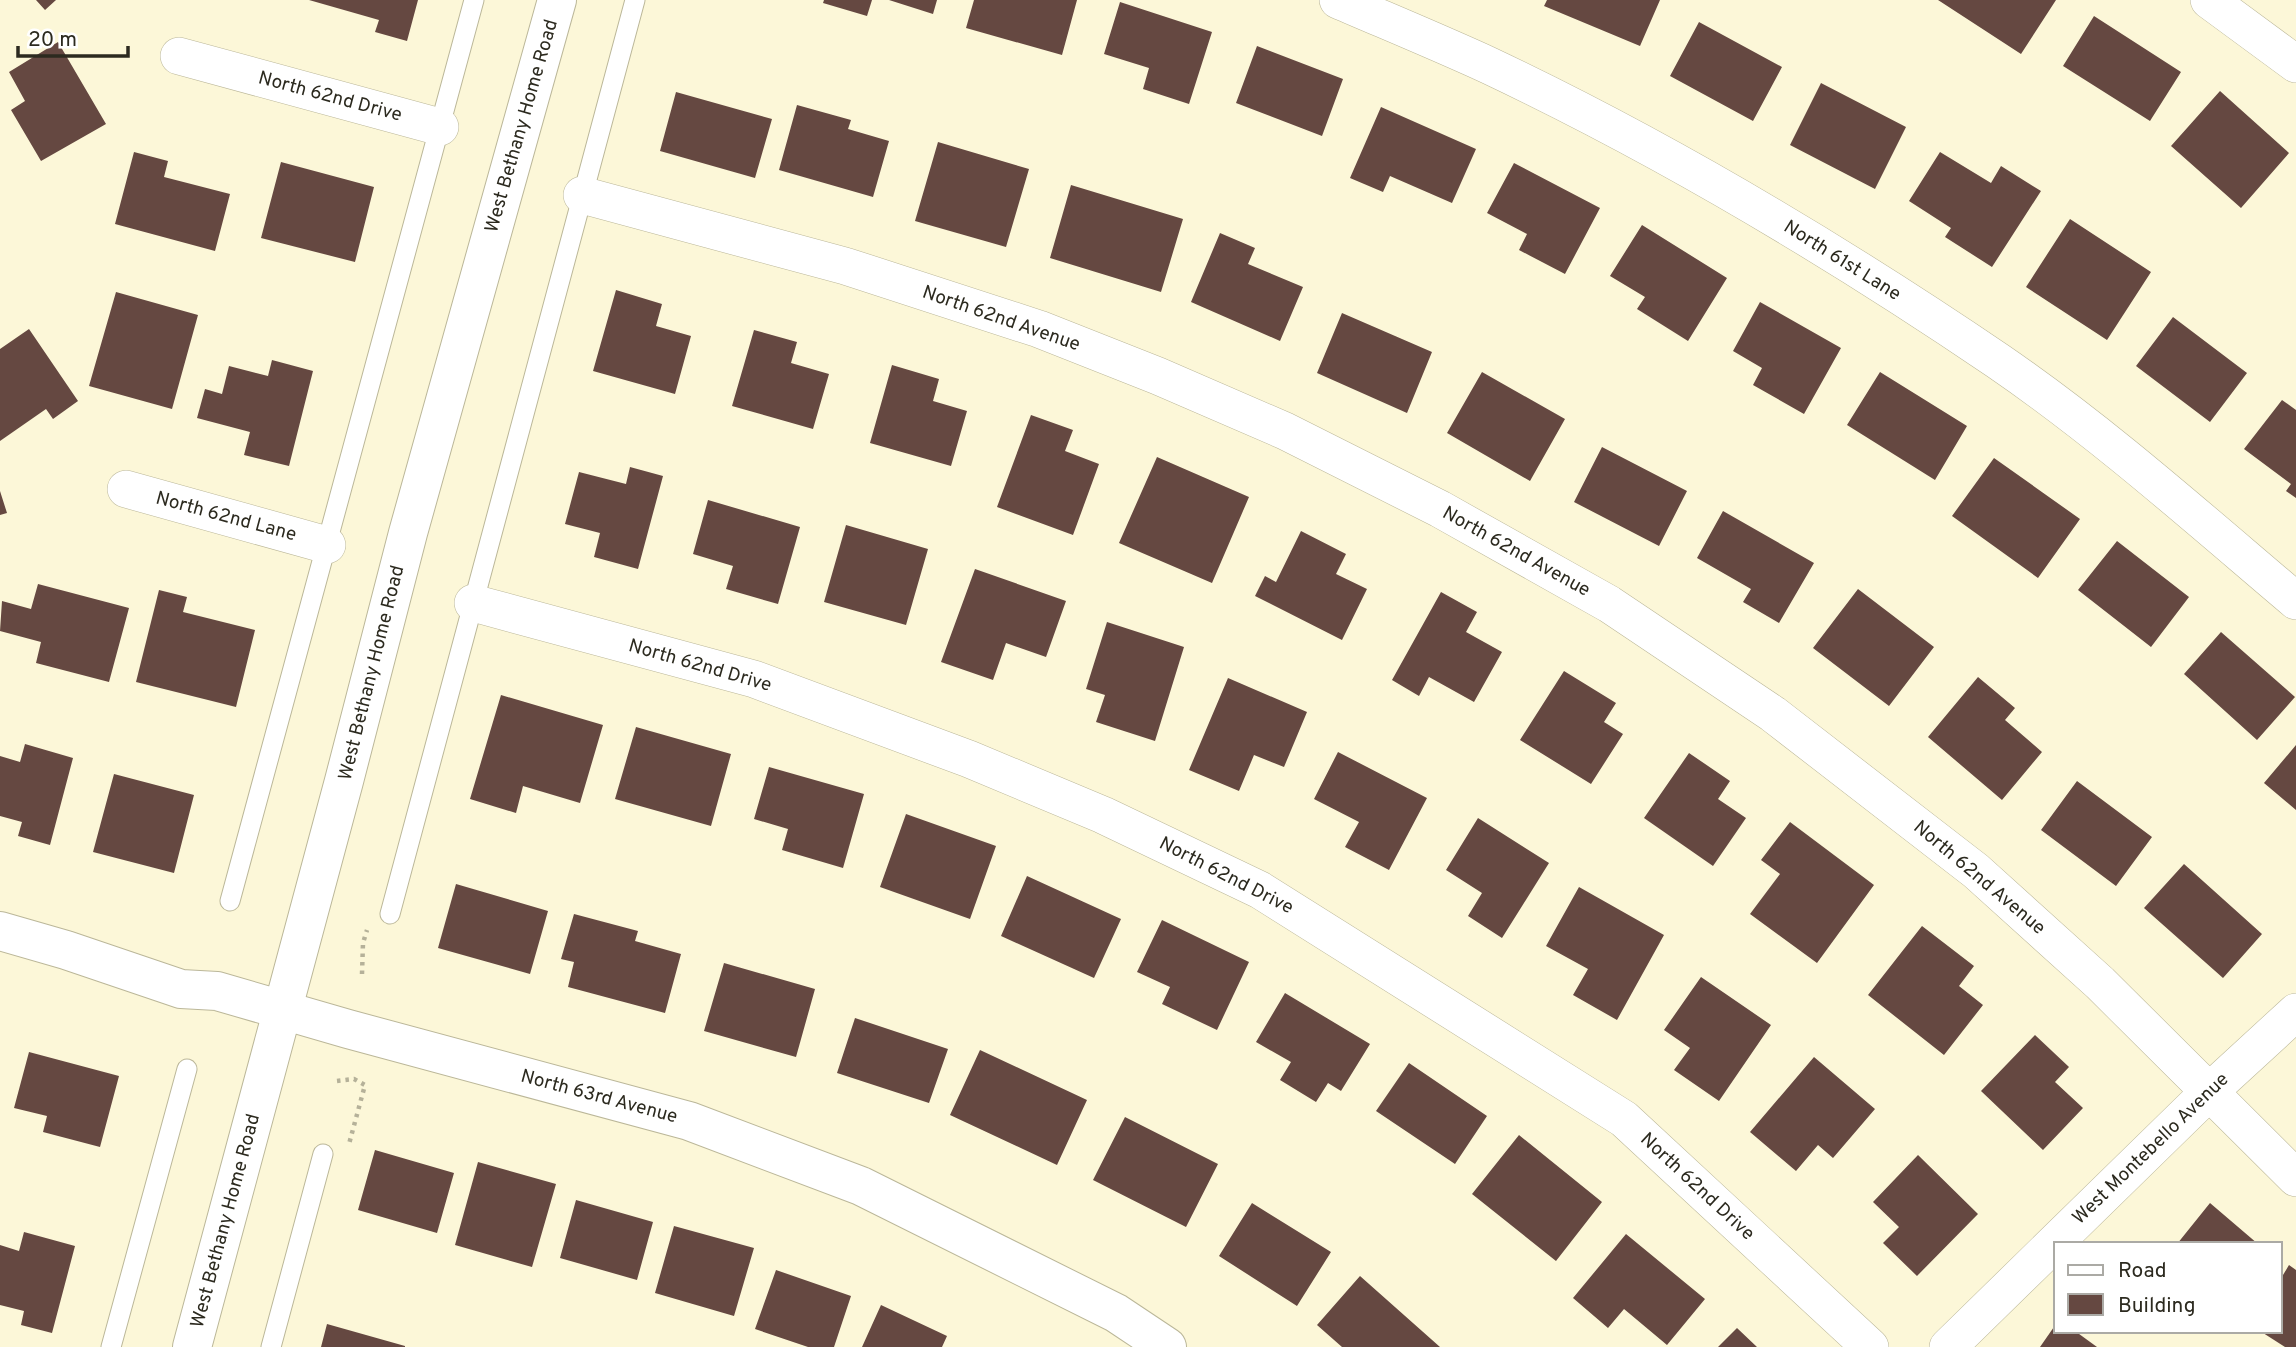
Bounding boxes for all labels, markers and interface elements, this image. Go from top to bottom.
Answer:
scale bar [18,14,128,58]
street label: West Bethany Home Road [480,17,564,235]
text: 20 m [28,27,77,54]
street label: North 62nd Drive [256,66,404,128]
street label: North 61st Lane [1779,215,1905,307]
street label: North 62nd Avenue [919,281,1083,357]
street label: North 62nd Lane [153,487,299,547]
street label: North 62nd Avenue [1438,501,1594,603]
street label: West Bethany Home Road [334,563,410,783]
street label: North 62nd Drive [626,634,774,698]
street label: North 62nd Avenue [1908,816,2050,940]
street label: North 62nd Drive [1155,832,1297,920]
street label: North 63rd Avenue [518,1065,680,1129]
street label: West Montebello Avenue [2068,1068,2234,1230]
street label: West Bethany Home Road [186,1111,266,1331]
street label: North 62nd Drive [1635,1128,1759,1246]
legend [2054,1242,2282,1333]
text: Road [2118,1258,2167,1285]
text: Building [2118,1293,2196,1320]

